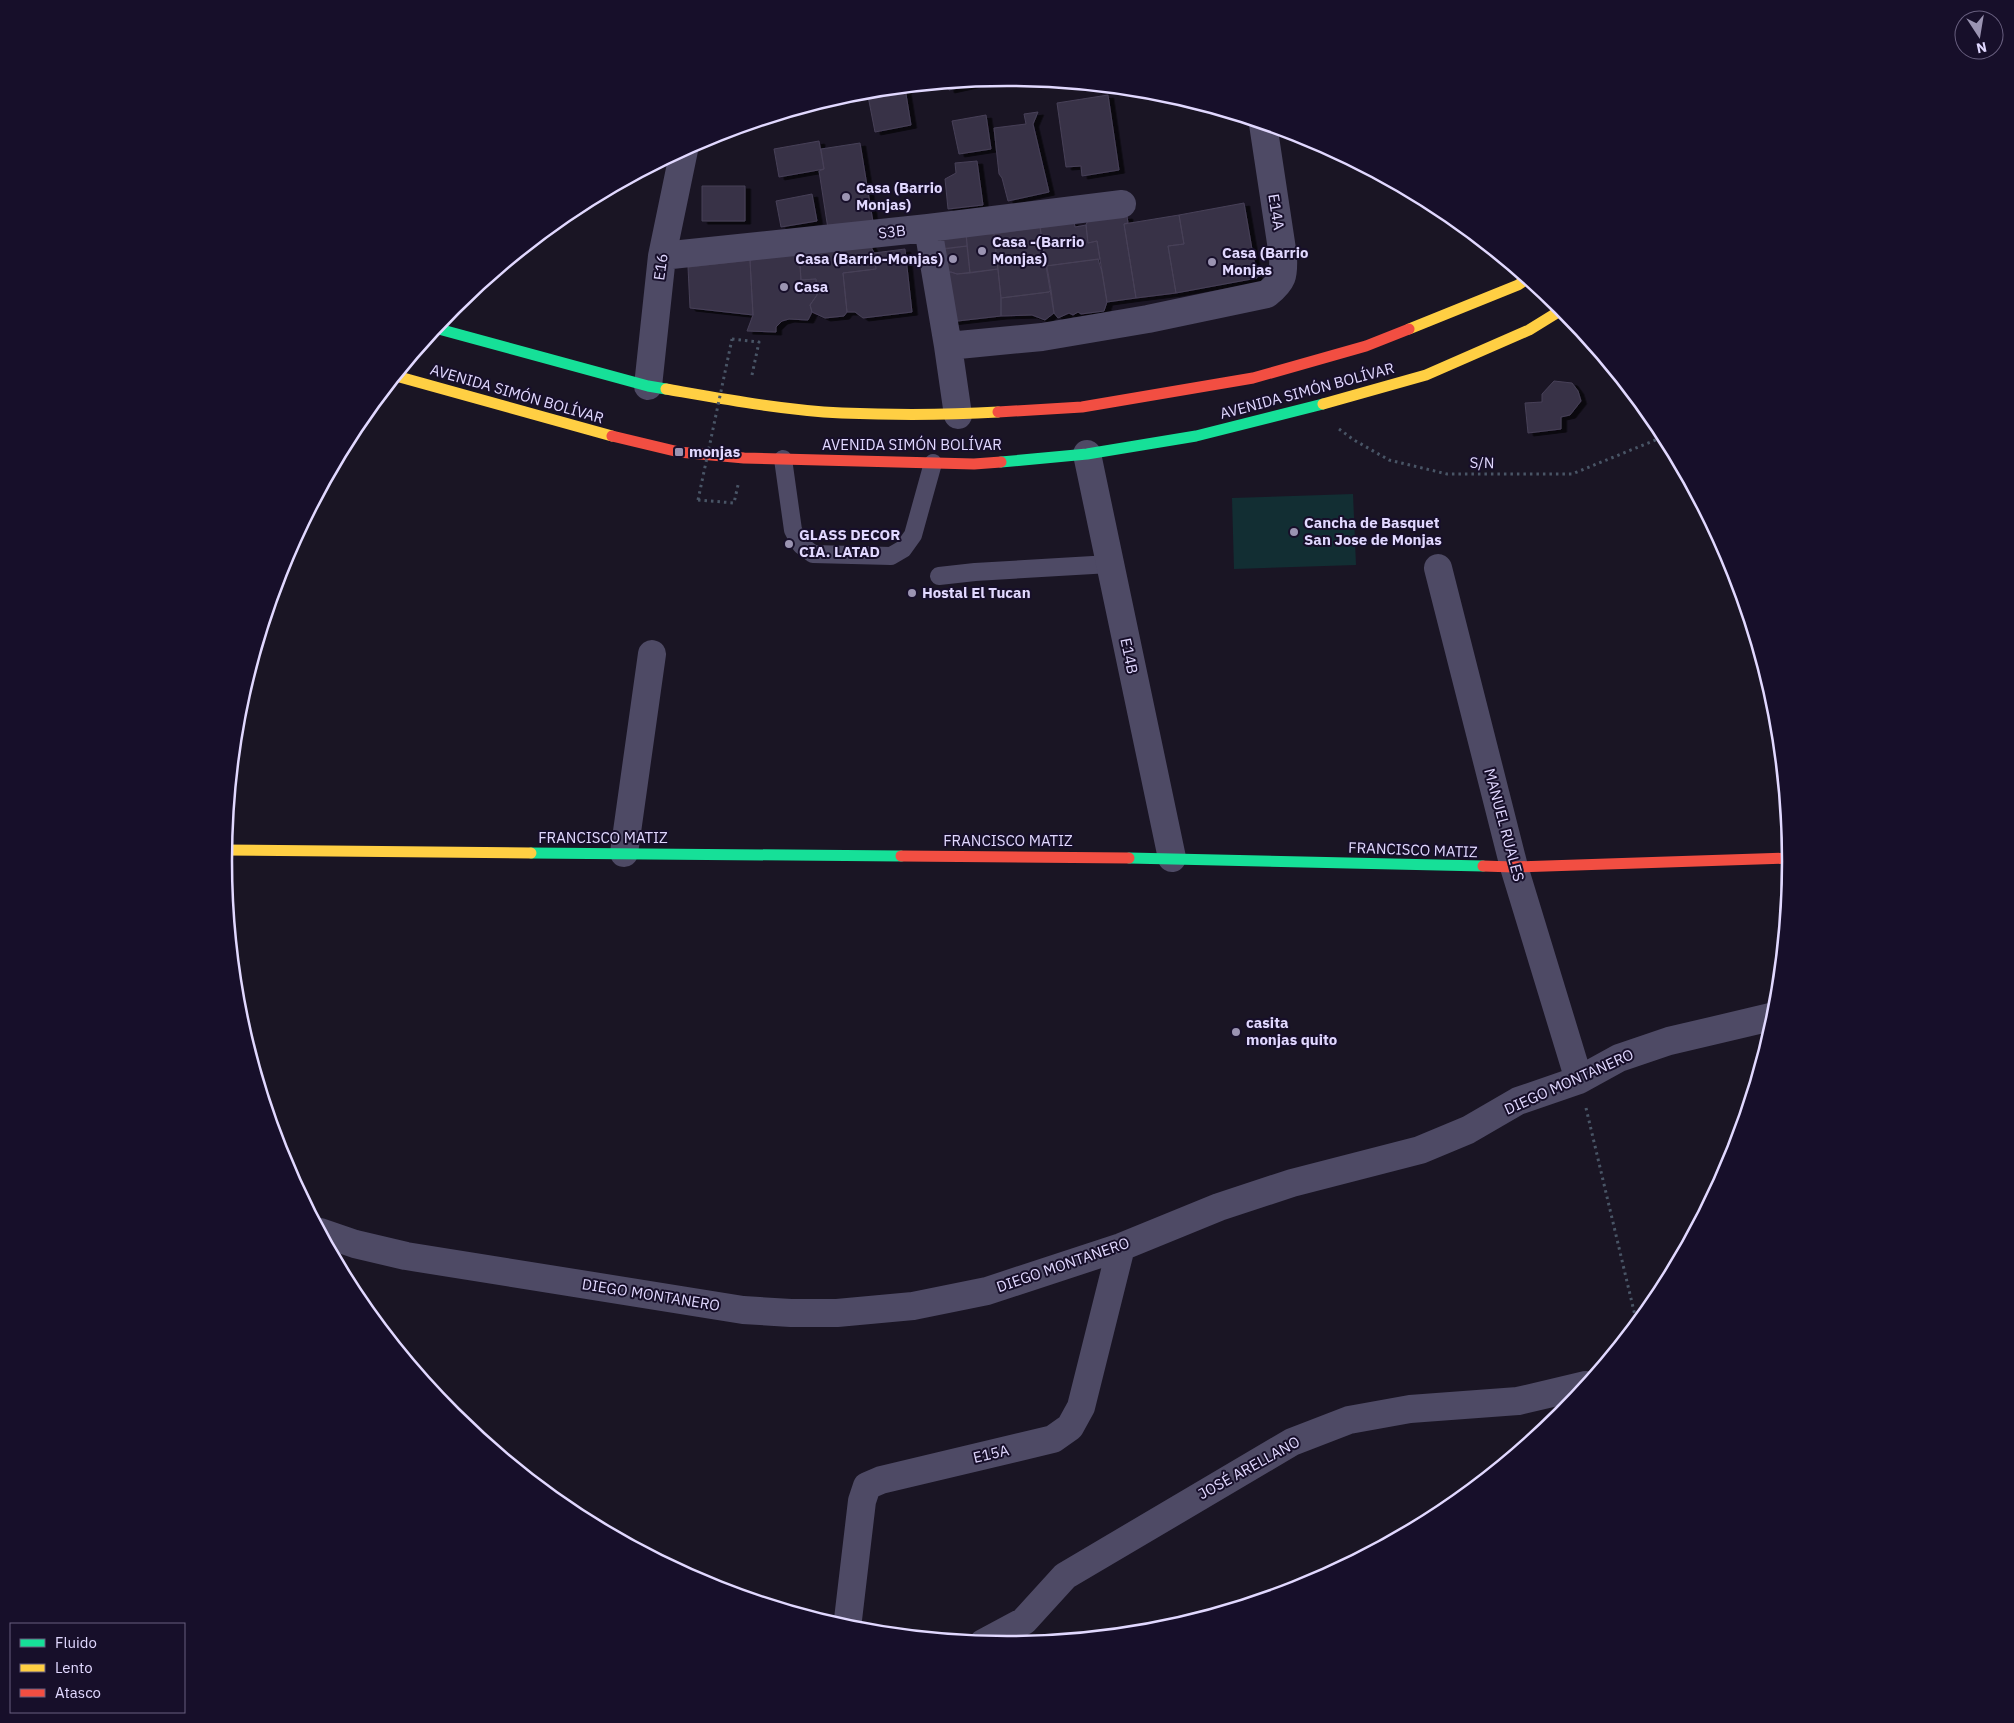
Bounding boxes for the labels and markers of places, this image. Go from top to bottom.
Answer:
place label: Casa (Barrio Monjas) [856,178,942,214]
marker: Casa (Barrio Monjas) [840,191,852,203]
place label: Casa -(Barrio Monjas) [992,232,1084,268]
place label: Casa (Barrio Monjas [1222,243,1308,279]
marker: Casa -(Barrio Monjas) [976,245,988,257]
place label: Casa (Barrio-Monjas) [795,249,943,268]
marker: Casa (Barrio-Monjas) [947,253,959,265]
marker: Casa (Barrio Monjas [1206,256,1218,268]
place label: Casa [794,277,829,296]
marker: Casa [778,281,790,293]
place label: monjas [689,442,741,461]
marker: monjas [673,446,685,458]
place label: Cancha de Basquet San Jose de Monjas [1304,513,1442,549]
place label: GLASS DECOR CIA. LATAD [799,525,900,561]
marker: Cancha de Basquet San Jose de Monjas [1288,526,1300,538]
marker: GLASS DECOR CIA. LATAD [783,538,795,550]
place label: Hostal El Tucan [922,583,1031,602]
marker: Hostal El Tucan [906,587,918,599]
place label: casita monjas quito [1246,1013,1337,1049]
marker: casita monjas quito [1230,1026,1242,1038]

